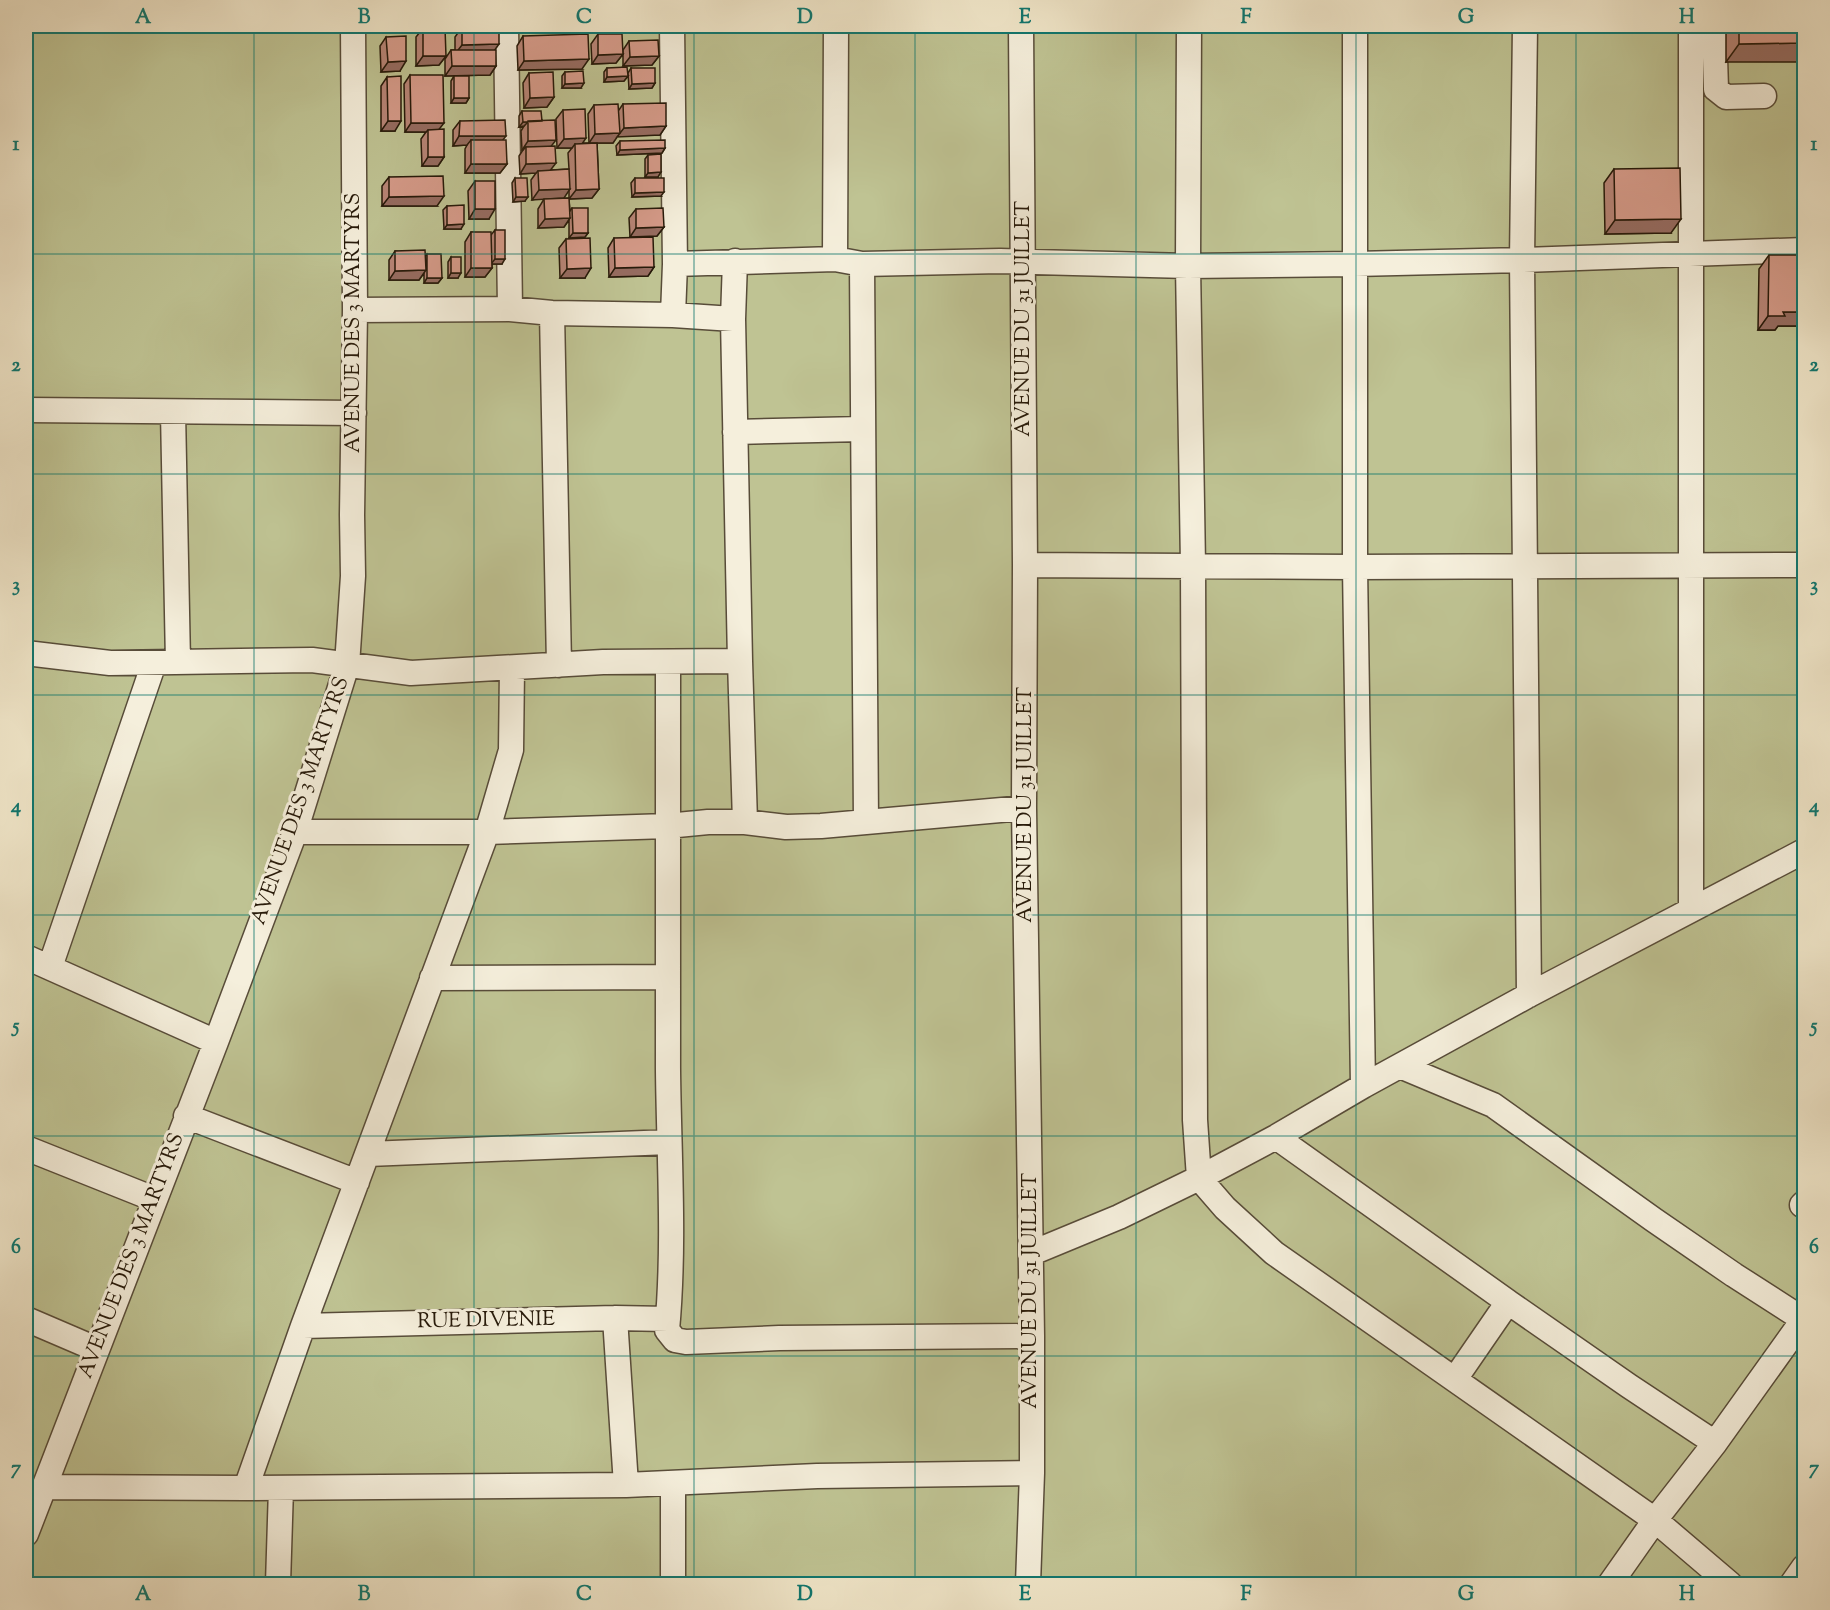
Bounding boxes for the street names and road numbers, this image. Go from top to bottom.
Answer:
street label: AVENUE DES 3 MARTYRS [339,193,369,453]
street label: AVENUE DU 31 JUILLET [1009,201,1039,437]
street label: AVENUE DES 3 MARTYRS [244,673,358,929]
street label: AVENUE DU 31 JUILLET [1011,687,1041,923]
street label: AVENUE DES 3 MARTYRS [71,1129,193,1383]
street label: AVENUE DU 31 JUILLET [1016,1173,1046,1409]
street label: RUE DIVENIE [417,1305,555,1337]

